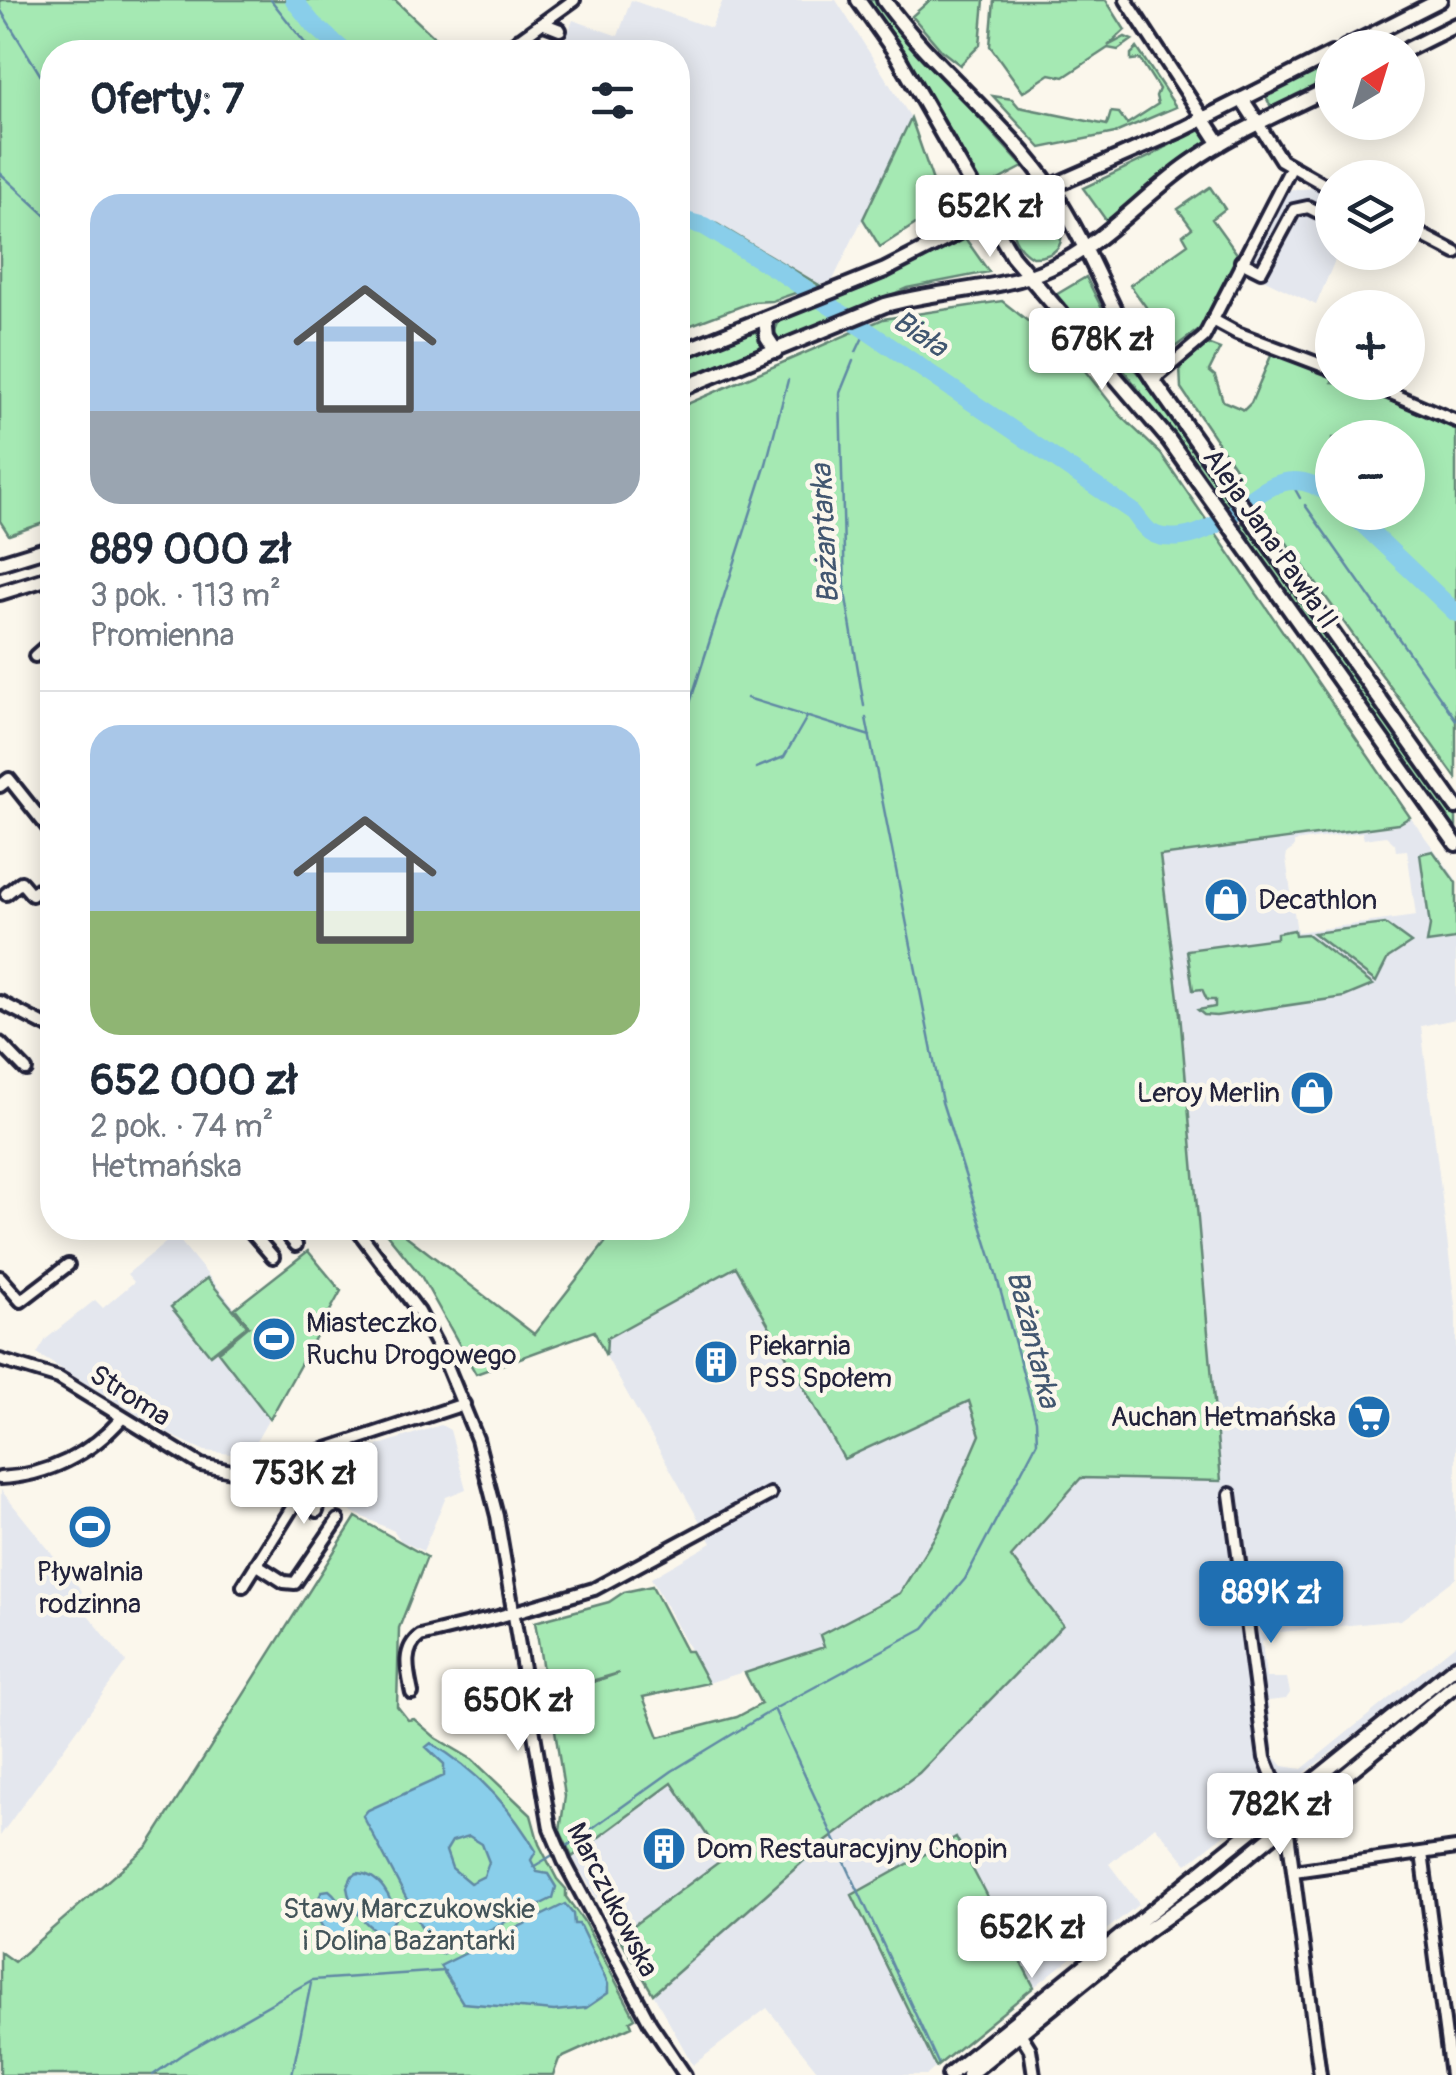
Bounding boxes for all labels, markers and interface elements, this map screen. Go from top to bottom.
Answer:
north arrow [1315,30,1425,140]
map controls [1315,30,1425,530]
icon: filters [585,73,640,128]
text: Oferty: 7 [90,74,244,126]
button: layers [1315,160,1425,270]
pin: 652K zł [898,175,1082,260]
text: 652K zł [938,187,1042,227]
icon: home [275,259,455,439]
button: + [1315,290,1425,400]
water label: Biała [886,303,956,367]
pin: 678K zł [1010,308,1194,393]
text: 678K zł [1051,320,1153,360]
button: − [1315,420,1425,530]
street label: Aleja Jana Pawła II [1195,442,1345,636]
water label: Bażantarka [803,461,847,605]
text: 889 000 zł [90,524,291,576]
text: 3 pok. · 113 m² [90,576,281,616]
text: Promienna [90,616,234,656]
icon: home [275,790,455,970]
shop icon: Decathlon [1203,877,1249,923]
place label: Decathlon [1258,883,1377,918]
text: 652 000 zł [90,1055,297,1107]
shop icon: Leroy Merlin [1289,1070,1335,1116]
place label: Leroy Merlin [1137,1076,1280,1111]
text: 2 pok. · 74 m² [90,1107,274,1147]
text: Hetmańska [90,1147,242,1187]
water label: Bażantarka [998,1267,1068,1413]
place label: Miasteczko Ruchu Drogowego [306,1306,517,1373]
sports icon: Miasteczko Ruchu Drogowego [251,1316,297,1362]
place label: Piekarnia PSS Społem [748,1329,892,1396]
building icon: Piekarnia PSS Społem [693,1339,739,1385]
street label: Stroma [83,1358,177,1434]
supermarket icon: Auchan Hetmańska [1346,1394,1392,1440]
place label: Auchan Hetmańska [1110,1400,1336,1435]
pin: 753K zł [212,1442,396,1527]
text: 753K zł [253,1454,355,1494]
sports icon: Pływalnia rodzinna [67,1504,113,1550]
place label: Pływalnia rodzinna [37,1555,143,1622]
pin: 889K zł [1179,1561,1363,1646]
text: 889K zł [1221,1573,1321,1613]
pin: 650K zł [426,1669,610,1754]
text: 650K zł [464,1681,572,1721]
pin: 782K zł [1188,1773,1372,1858]
text: 782K zł [1229,1785,1331,1825]
street label: Marczukowska [558,1817,666,1983]
building icon: Dom Restauracyjny Chopin [641,1826,687,1872]
place label: Dom Restauracyjny Chopin [696,1832,1008,1867]
park label: Stawy Marczukowskie i Dolina Bażantarki [283,1892,535,1959]
pin: 652K zł [940,1896,1124,1981]
text: 652K zł [980,1908,1084,1948]

